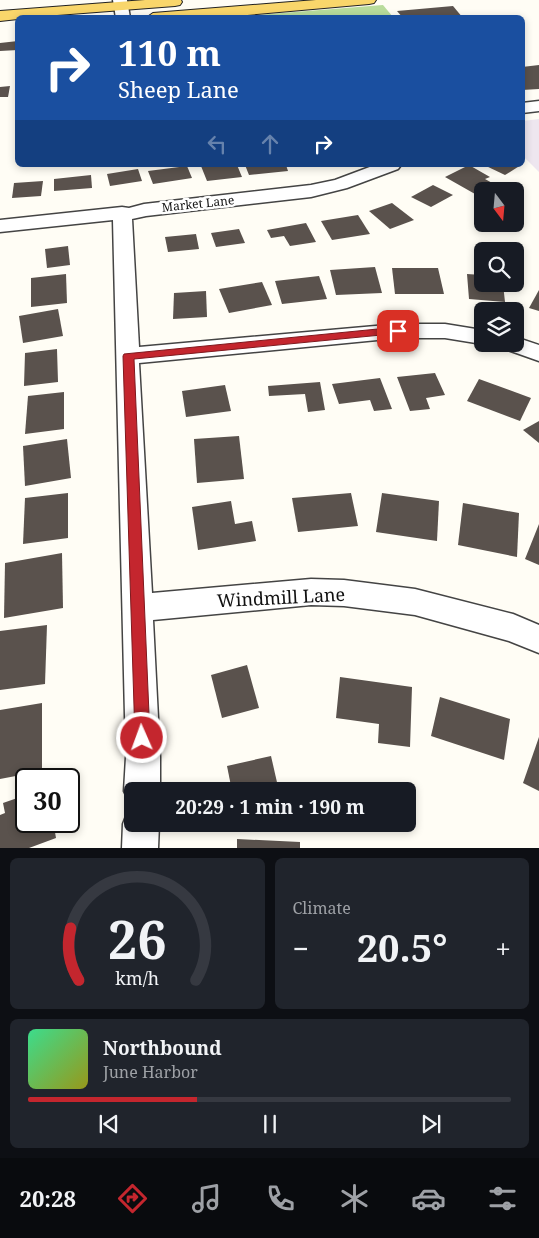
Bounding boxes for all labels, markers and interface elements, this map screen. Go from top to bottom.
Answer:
text: 110 m [118,29,221,76]
icon: right [35,35,100,100]
text: Sheep Lane [118,74,239,104]
icon: left [203,130,231,158]
icon: ahead [256,130,284,158]
icon: right [309,130,337,158]
north arrow [474,182,524,232]
map controls [474,182,524,352]
street label: Market Lane [161,191,235,216]
button: search [474,242,524,292]
button: layers [474,302,524,352]
pin [377,310,419,352]
icon: arrive [384,317,412,345]
street label: Windmill Lane [216,582,346,612]
position arrow [115,711,167,763]
speed limit sign: 30 [15,768,80,833]
text: 20:29 · 1 min · 190 m [175,794,365,820]
text: Climate [293,897,351,919]
text: 26 [108,903,167,974]
text: 20.5° [357,921,447,973]
text: − [293,929,309,967]
text: + [495,929,511,967]
text: km/h [115,966,159,990]
text: Northbound [103,1035,222,1061]
text: June Harbor [103,1061,198,1083]
icon: previous [95,1110,123,1138]
icon: pause [256,1110,284,1138]
icon: next [417,1110,445,1138]
icon: directions [115,1181,150,1216]
icon: music [189,1181,224,1216]
icon: phone [263,1181,298,1216]
icon: climate [337,1181,372,1216]
icon: car [411,1181,446,1216]
icon: filters [485,1181,520,1216]
text: 20:28 [19,1183,76,1213]

